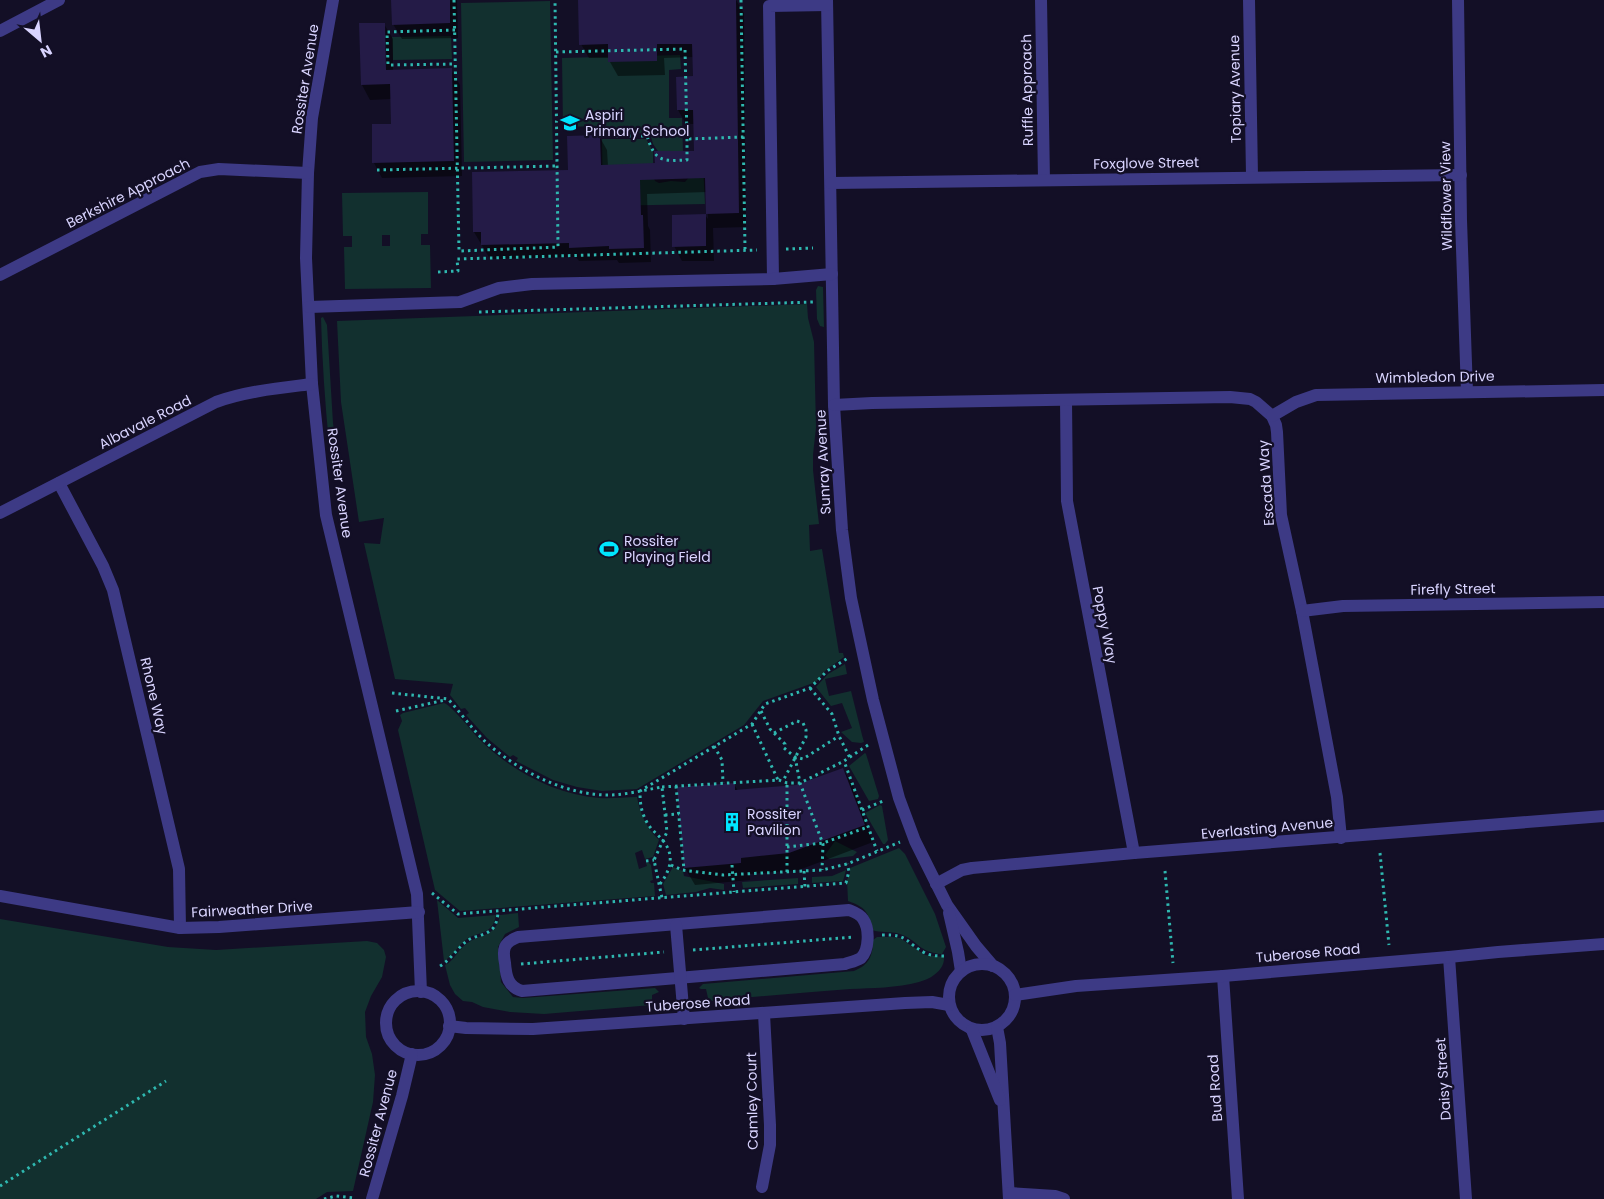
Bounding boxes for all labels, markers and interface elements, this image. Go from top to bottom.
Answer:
north arrow [15,15,65,65]
street label: Rossiter Avenue [286,22,324,135]
street label: Ruffle Approach [1016,34,1038,146]
street label: Topiary Avenue [1224,34,1246,143]
text: N [37,40,55,63]
place label: Aspiri Primary School [585,105,690,141]
school or university icon: Aspiri Primary School [559,112,581,134]
street label: Wildflower View [1435,141,1457,251]
street label: Foxglove Street [1093,152,1199,174]
street label: Berkshire Approach [63,153,193,233]
street label: Wimbledon Drive [1375,366,1495,388]
street label: Albavale Road [95,390,195,454]
street label: Sunray Avenue [810,409,836,515]
street label: Rossiter Avenue [322,427,358,540]
street label: Escada Way [1253,439,1279,527]
place label: Rossiter Playing Field [624,531,711,567]
sports icon: Rossiter Playing Field [598,538,620,560]
street label: Firefly Street [1410,578,1496,600]
street label: Poppy Way [1088,585,1122,666]
street label: Rhone Way [135,655,173,737]
place label: Rossiter Pavilion [747,804,802,840]
building icon: Rossiter Pavilion [721,811,743,833]
street label: Everlasting Avenue [1200,812,1334,844]
street label: Fairweather Drive [191,896,314,922]
street label: Tuberose Road [1255,938,1361,968]
street label: Tuberose Road [645,989,751,1017]
street label: Daisy Street [1430,1037,1456,1121]
street label: Camley Court [741,1052,763,1150]
street label: Bud Road [1203,1054,1227,1122]
street label: Rossiter Avenue [354,1067,402,1179]

